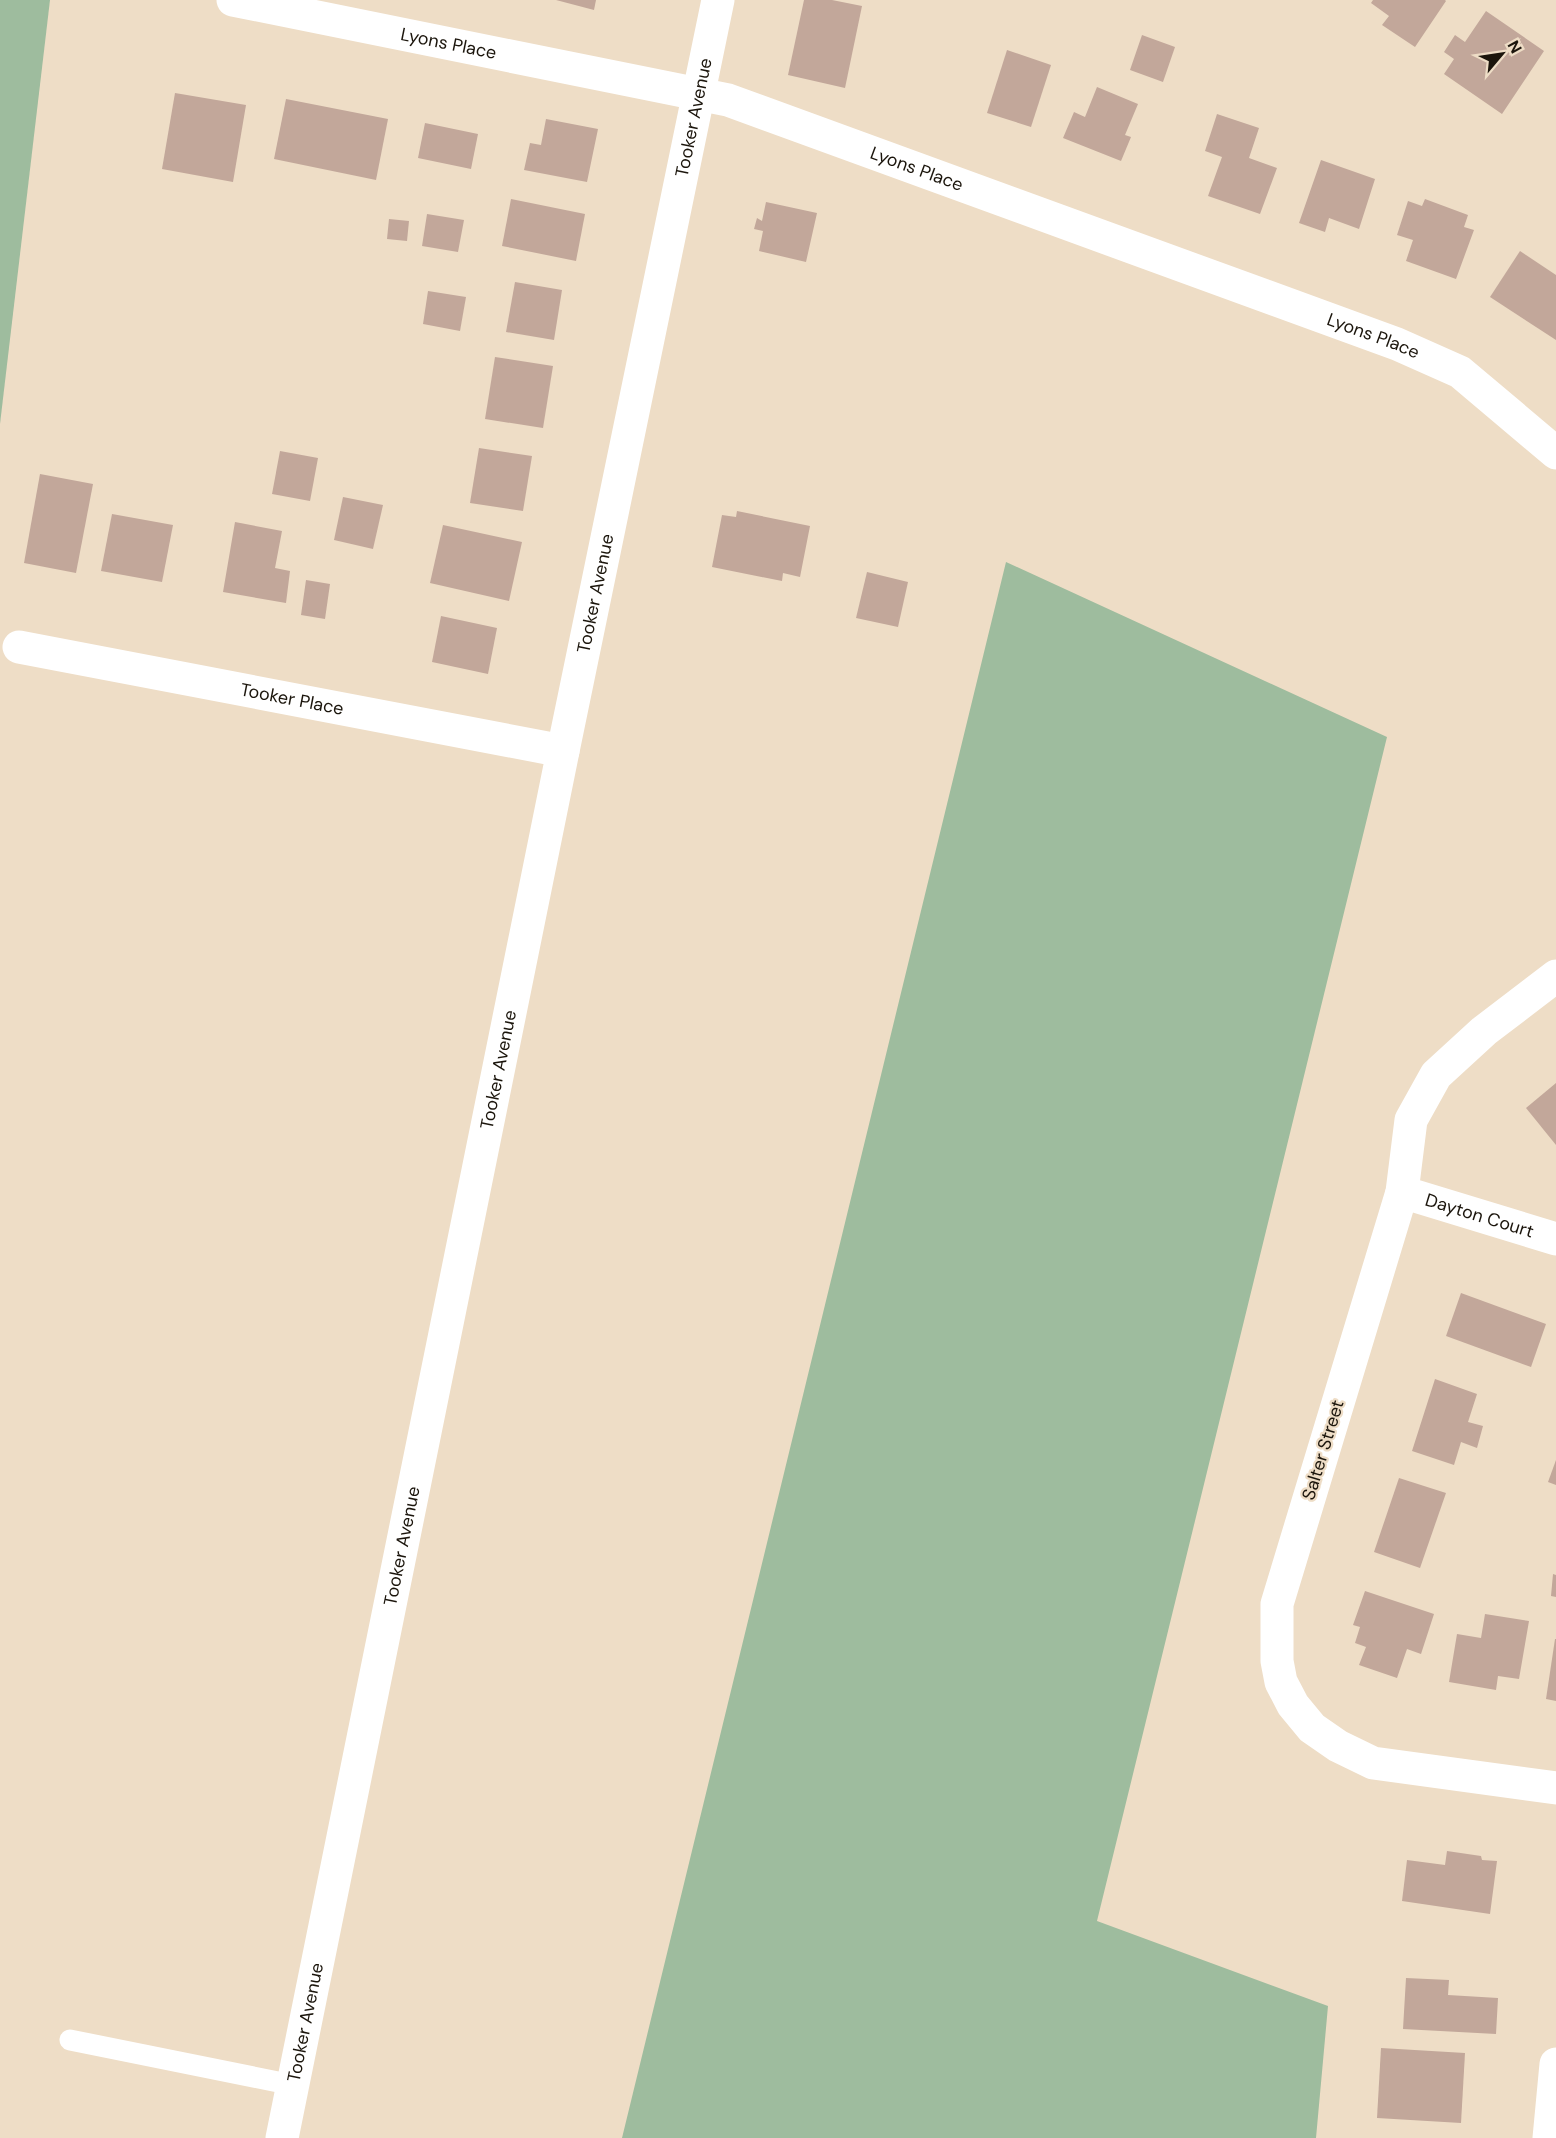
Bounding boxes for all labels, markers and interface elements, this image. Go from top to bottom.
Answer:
street label: Lyons Place [399,22,499,65]
north arrow [1472,24,1532,84]
text: N [1503,37,1527,57]
street label: Tooker Avenue [670,56,718,179]
street label: Lyons Place [867,141,967,197]
street label: Lyons Place [1324,307,1423,365]
street label: Tooker Avenue [572,532,620,655]
street label: Tooker Place [238,678,346,721]
street label: Tooker Avenue [475,1008,522,1131]
street label: Dayton Court [1422,1188,1537,1244]
street label: Salter Street [1296,1397,1350,1503]
street label: Tooker Avenue [378,1484,426,1608]
street label: Tooker Avenue [282,1961,329,2084]

